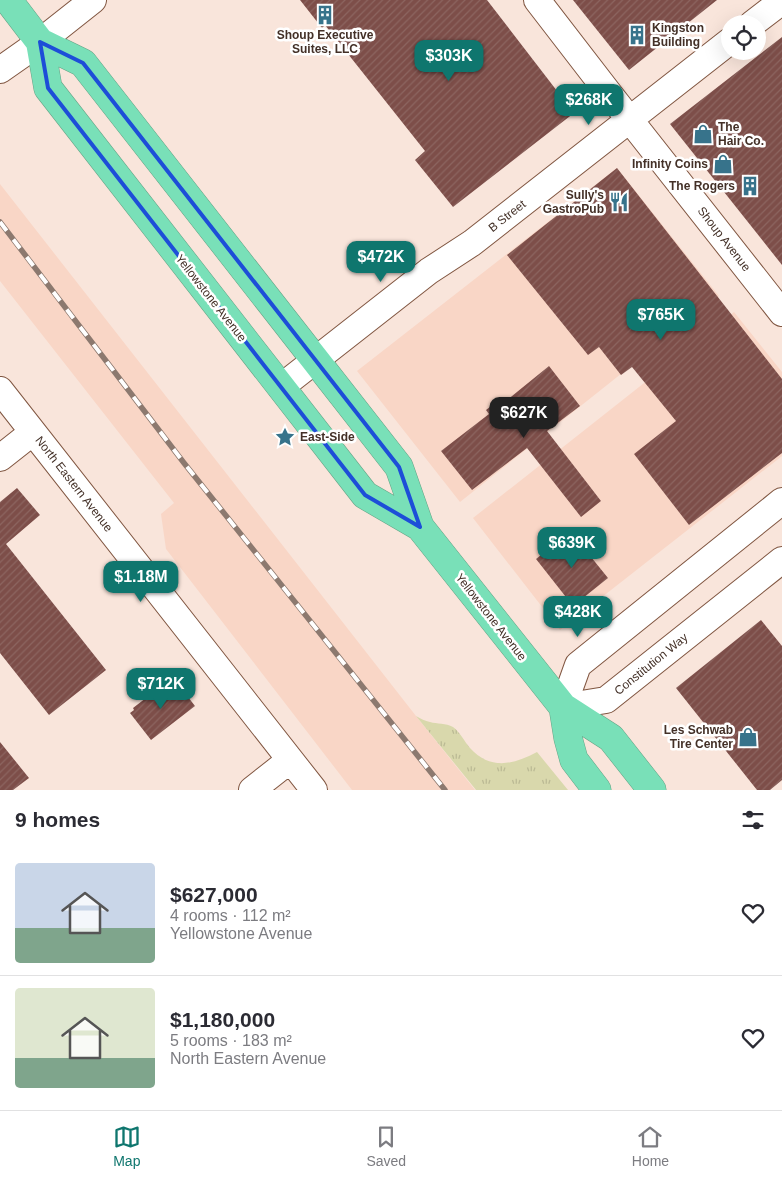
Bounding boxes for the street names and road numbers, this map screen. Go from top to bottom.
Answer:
street label: B Street [486,197,529,235]
street label: Shoup Avenue [695,204,754,274]
street label: Yellowstone Avenue [173,252,250,345]
street label: North Eastern Avenue [32,434,116,535]
street label: Yellowstone Avenue [453,571,530,664]
street label: Constitution Way [612,630,690,698]

